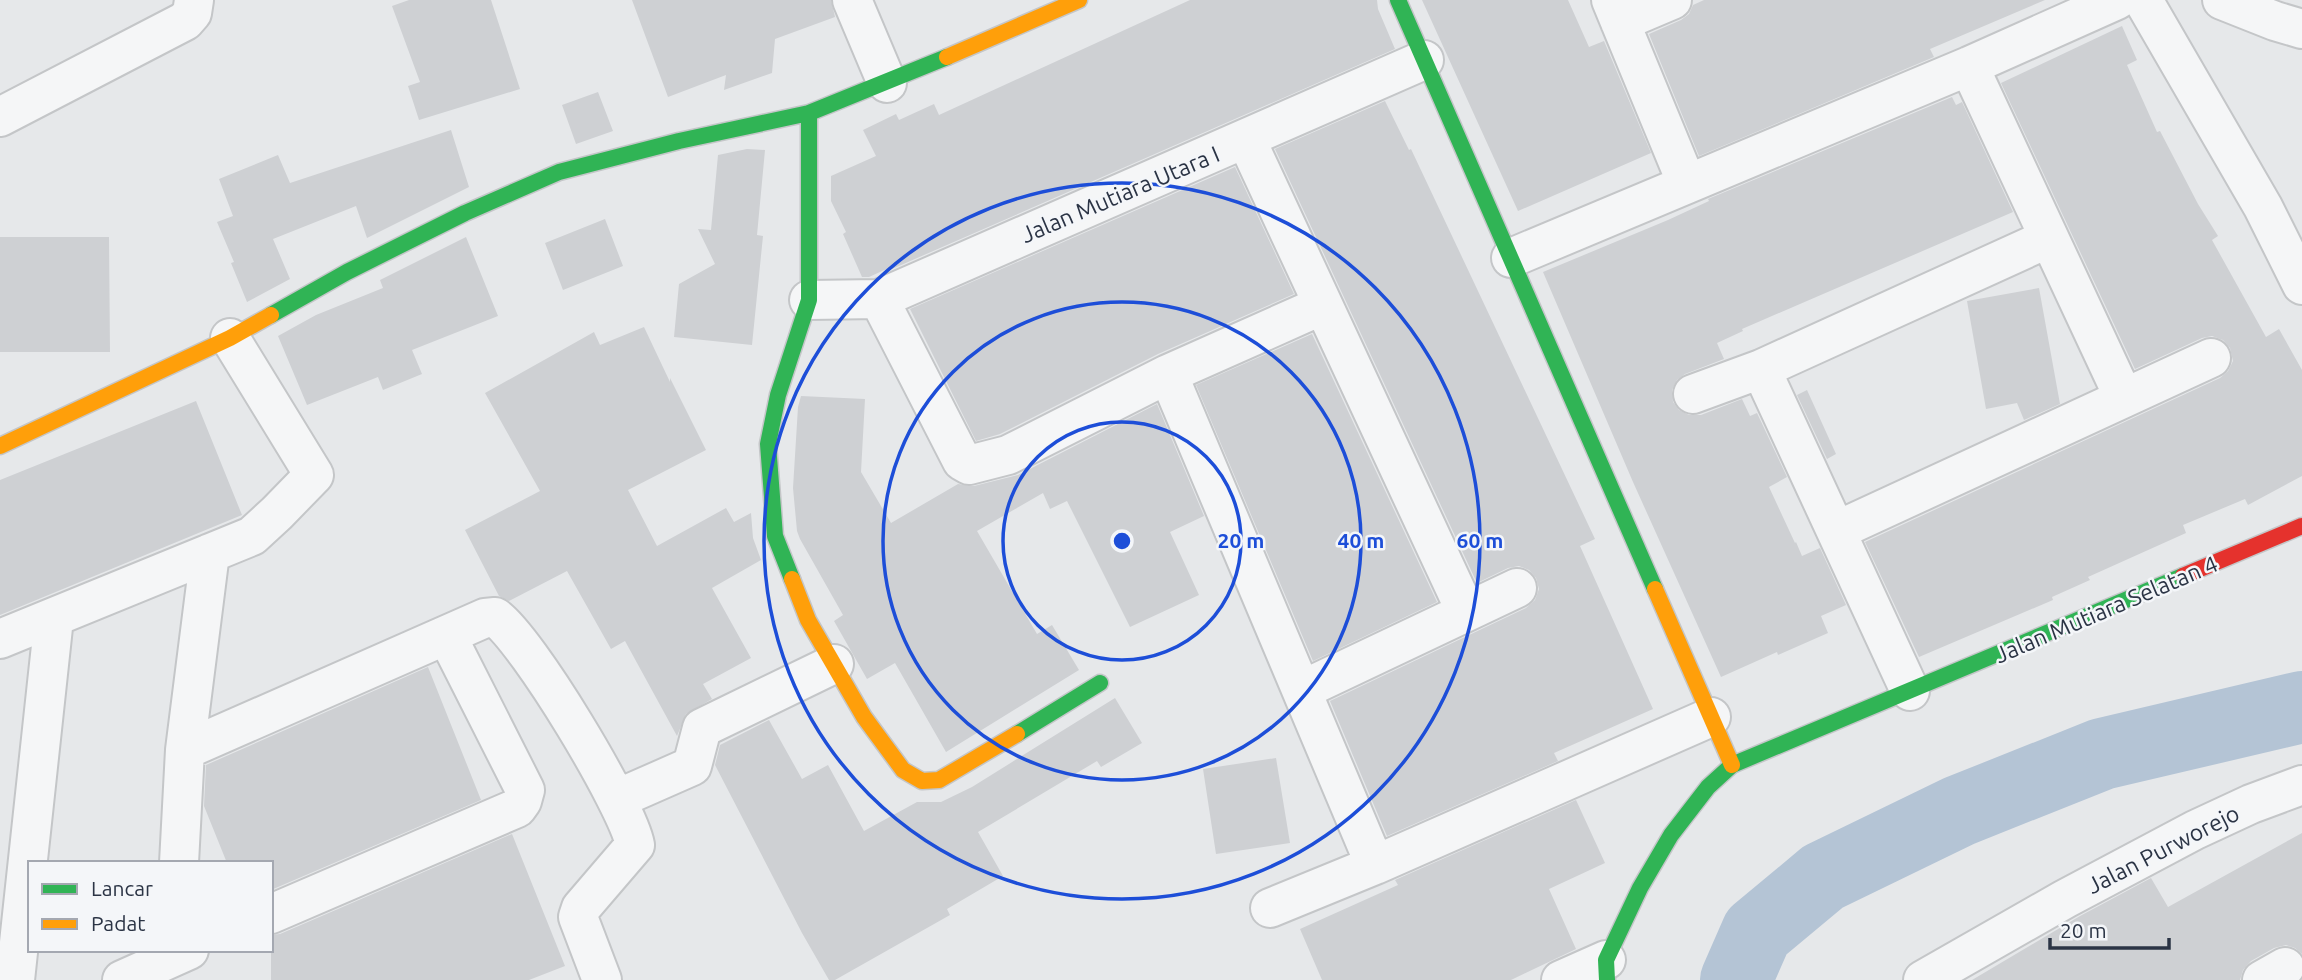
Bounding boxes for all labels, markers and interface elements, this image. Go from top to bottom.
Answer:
street label: Jalan Mutiara Utara I [1017,141,1223,247]
text: 20 m [1218,528,1264,552]
text: 40 m [1338,528,1384,552]
text: 60 m [1457,528,1503,552]
centre of rings [1110,529,1134,553]
street label: Jalan Mutiara Selatan 4 [1991,551,2221,667]
street label: Jalan Purworejo [2083,800,2243,898]
legend [28,861,273,952]
text: Lancar [91,876,153,900]
scale bar [2050,906,2169,950]
text: Padat [91,911,146,935]
text: 20 m [2060,918,2107,942]

